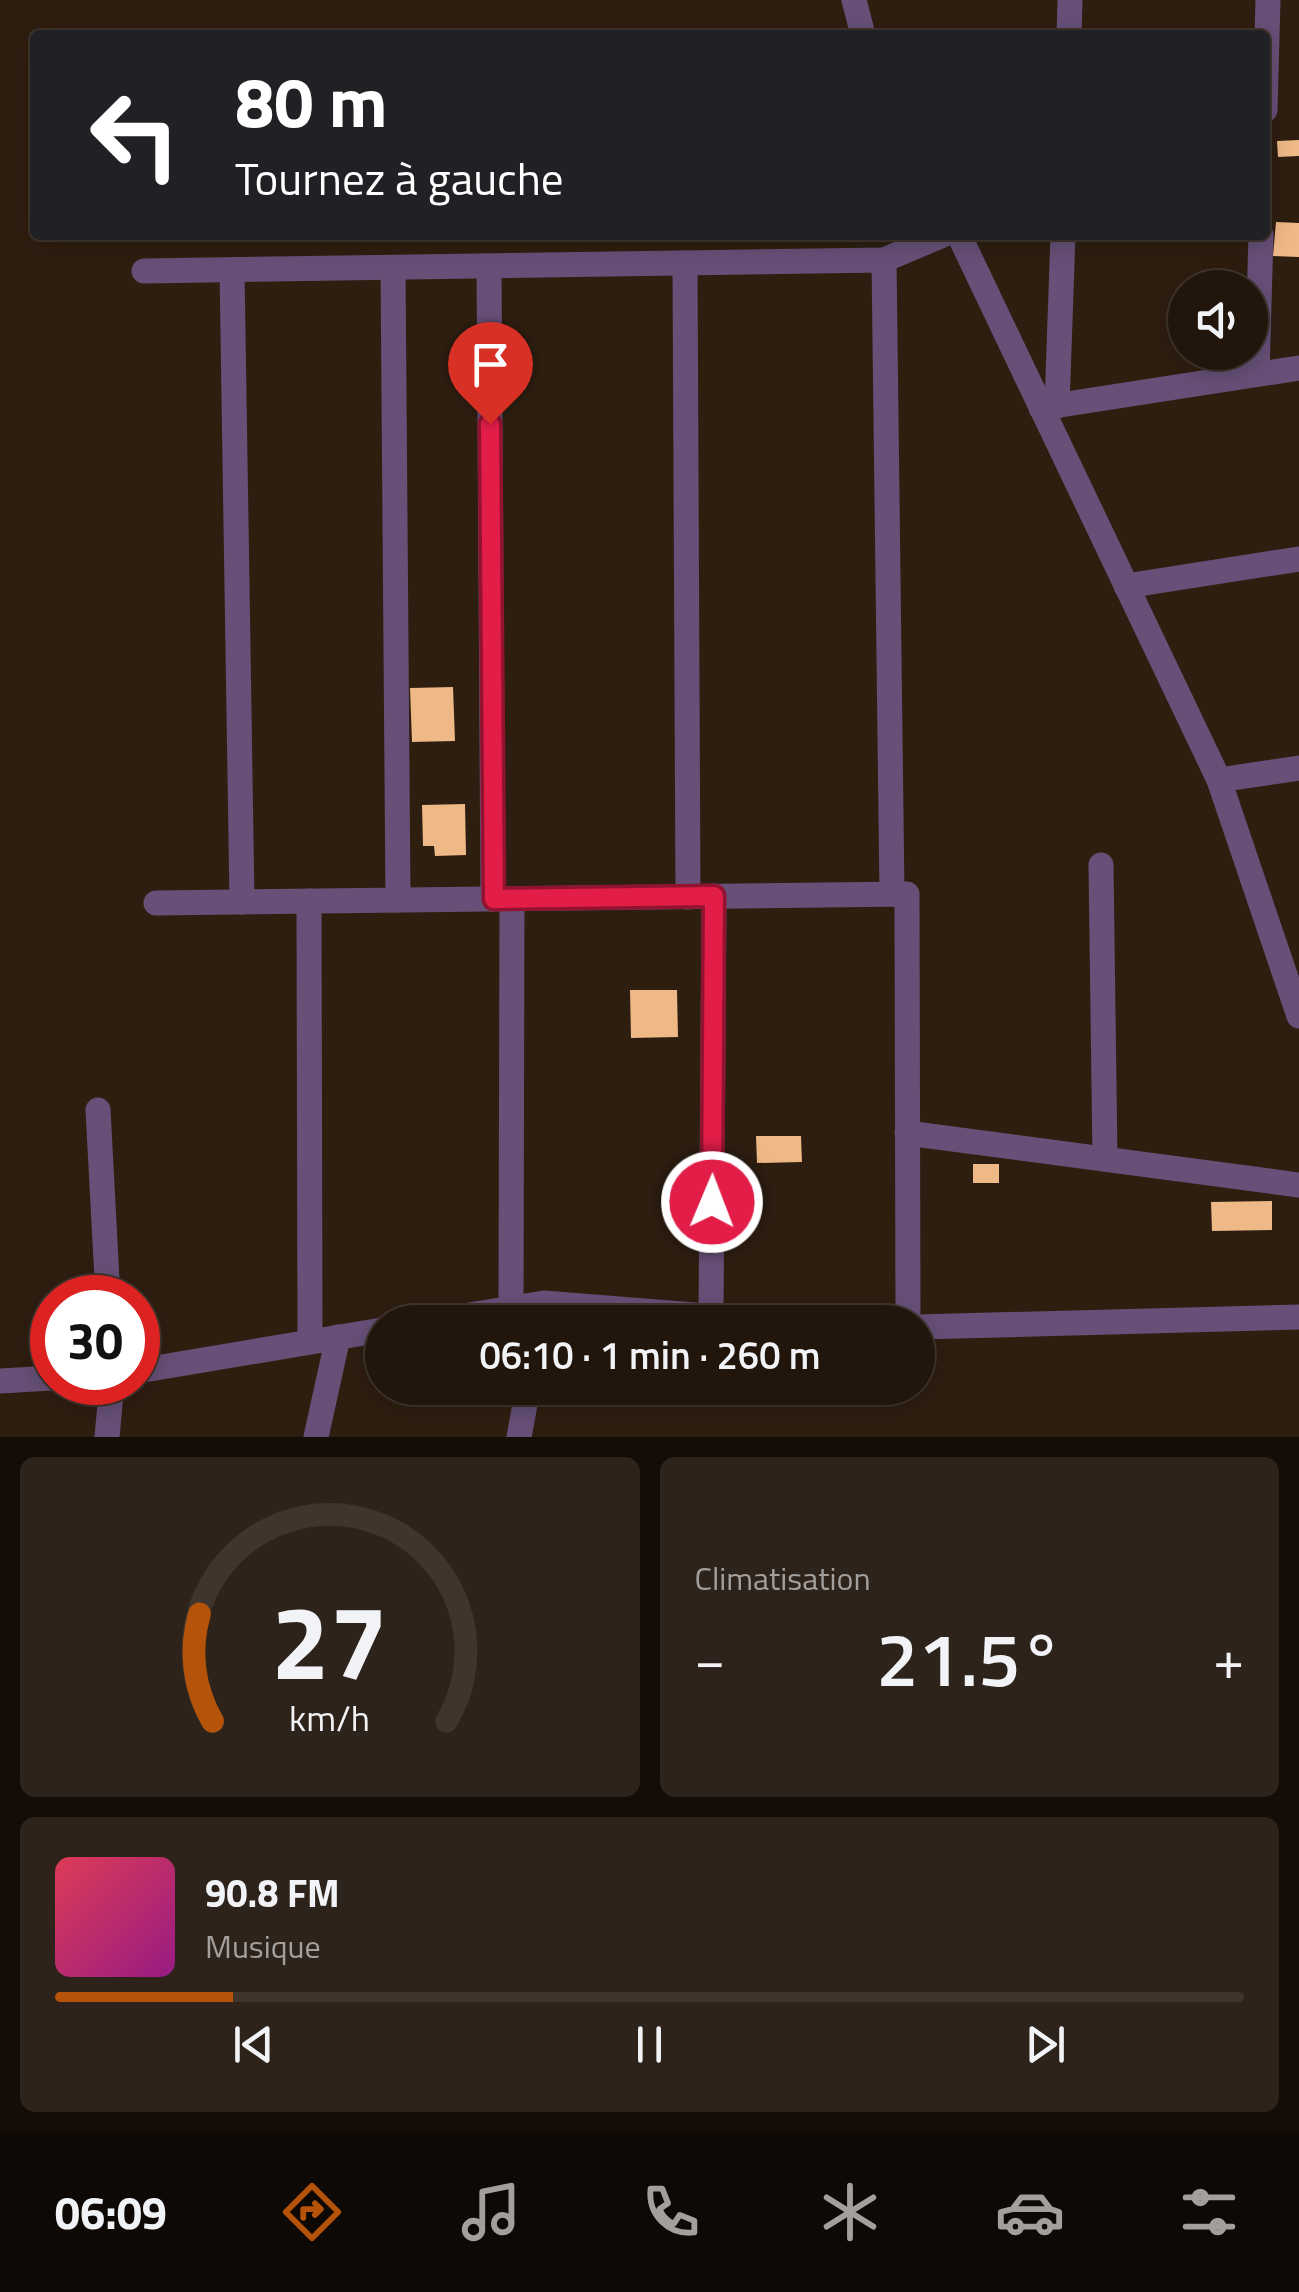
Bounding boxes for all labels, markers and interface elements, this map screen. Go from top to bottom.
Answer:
text: 80 m [235,48,388,154]
icon: left [70,70,200,200]
text: Tournez à gauche [235,144,564,212]
map controls [1168,270,1268,370]
button: sound [1168,270,1268,370]
pin [448,322,533,425]
icon: arrive [463,337,518,392]
position arrow [660,1150,764,1254]
speed limit sign: 30 [30,1275,160,1405]
text: 06:10 · 1 min · 260 m [479,1326,821,1384]
text: Climatisation [695,1554,871,1602]
text: 27 [272,1561,388,1719]
text: 21.5° [876,1601,1062,1715]
text: − [695,1617,725,1700]
text: + [1213,1617,1244,1700]
text: km/h [289,1690,370,1745]
text: 90.8 FM [205,1864,340,1922]
text: Musique [205,1922,321,1970]
icon: previous [226,2017,281,2072]
icon: pause [622,2017,677,2072]
icon: next [1018,2017,1073,2072]
icon: directions [277,2177,347,2247]
icon: music [456,2177,526,2247]
icon: phone [636,2177,706,2247]
icon: climate [815,2177,885,2247]
icon: car [995,2177,1065,2247]
icon: filters [1174,2177,1244,2247]
text: 06:09 [55,2178,167,2246]

